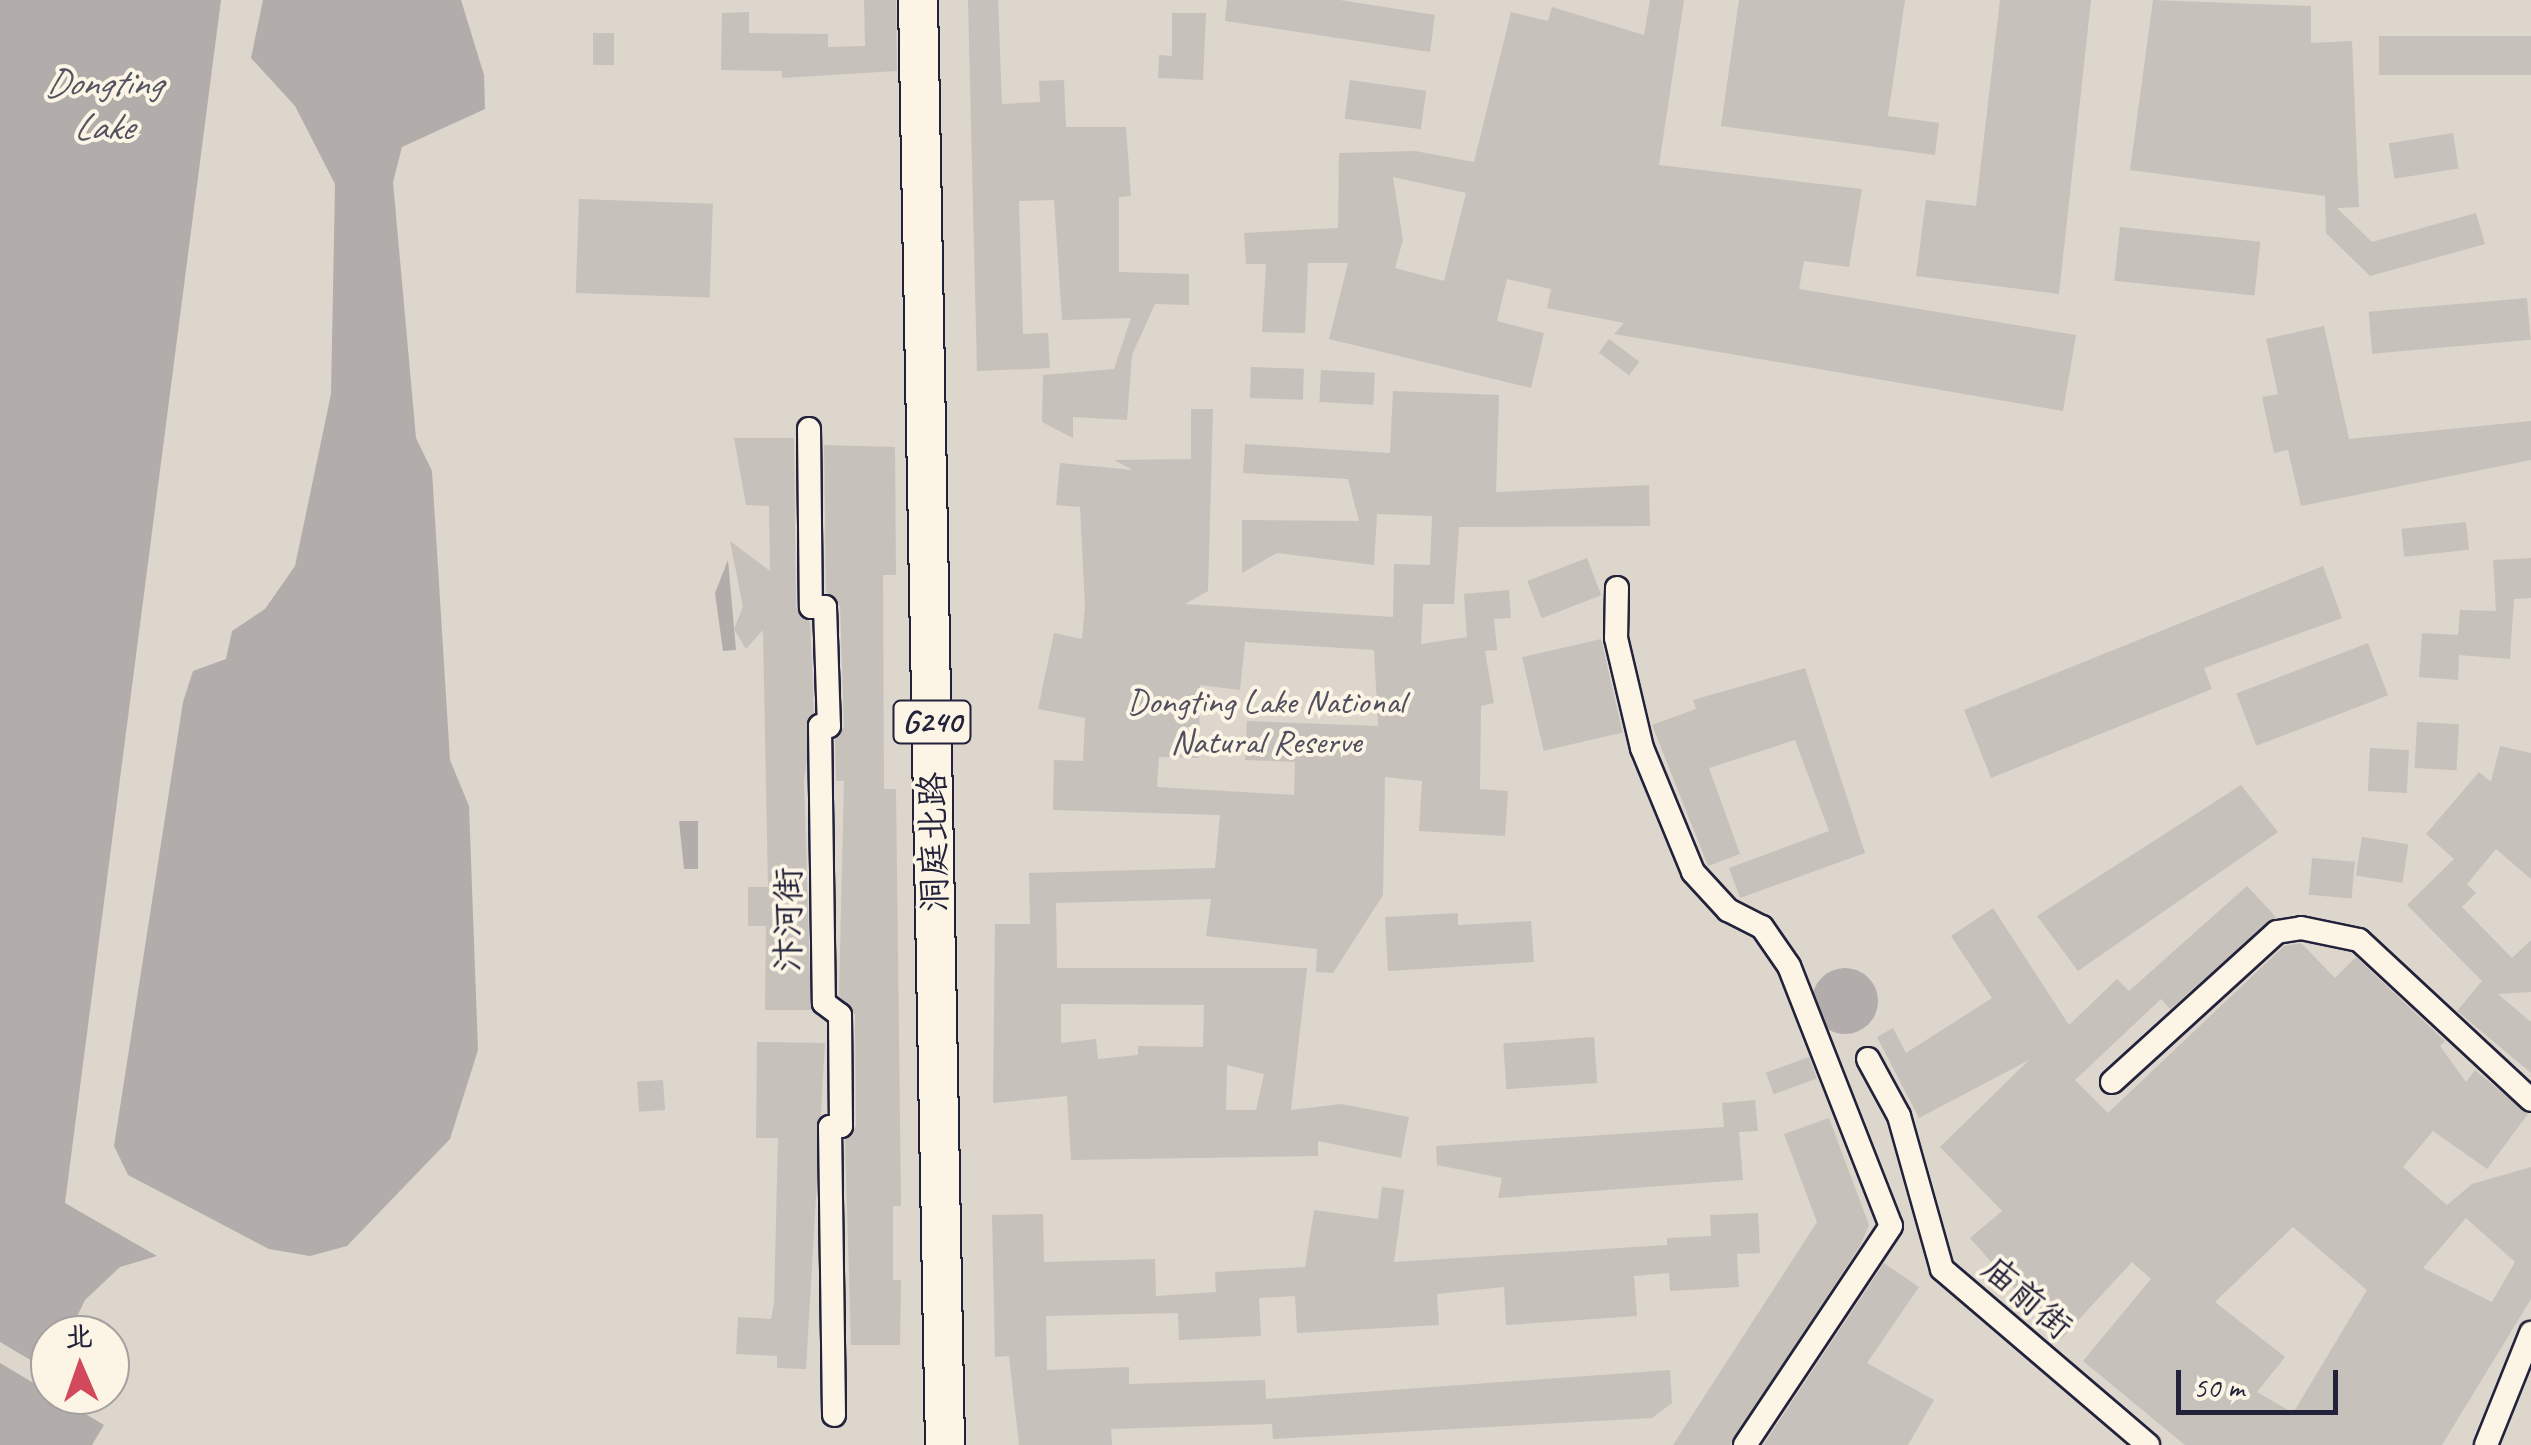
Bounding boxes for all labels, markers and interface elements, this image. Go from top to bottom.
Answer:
water label: Dongting Lake [45,60,161,150]
park label: Dongting Lake National Natural Reserve [1125,681,1407,763]
road number: G240 [892,695,972,749]
street label: 洞庭北路 [912,772,956,912]
street label: 汴河街 [768,868,810,972]
street label: 庙前街 [1974,1248,2080,1348]
north arrow [30,1315,130,1415]
text: 北 [64,1319,94,1354]
scale bar [2181,1350,2344,1412]
text: 50 m [2193,1368,2244,1406]

